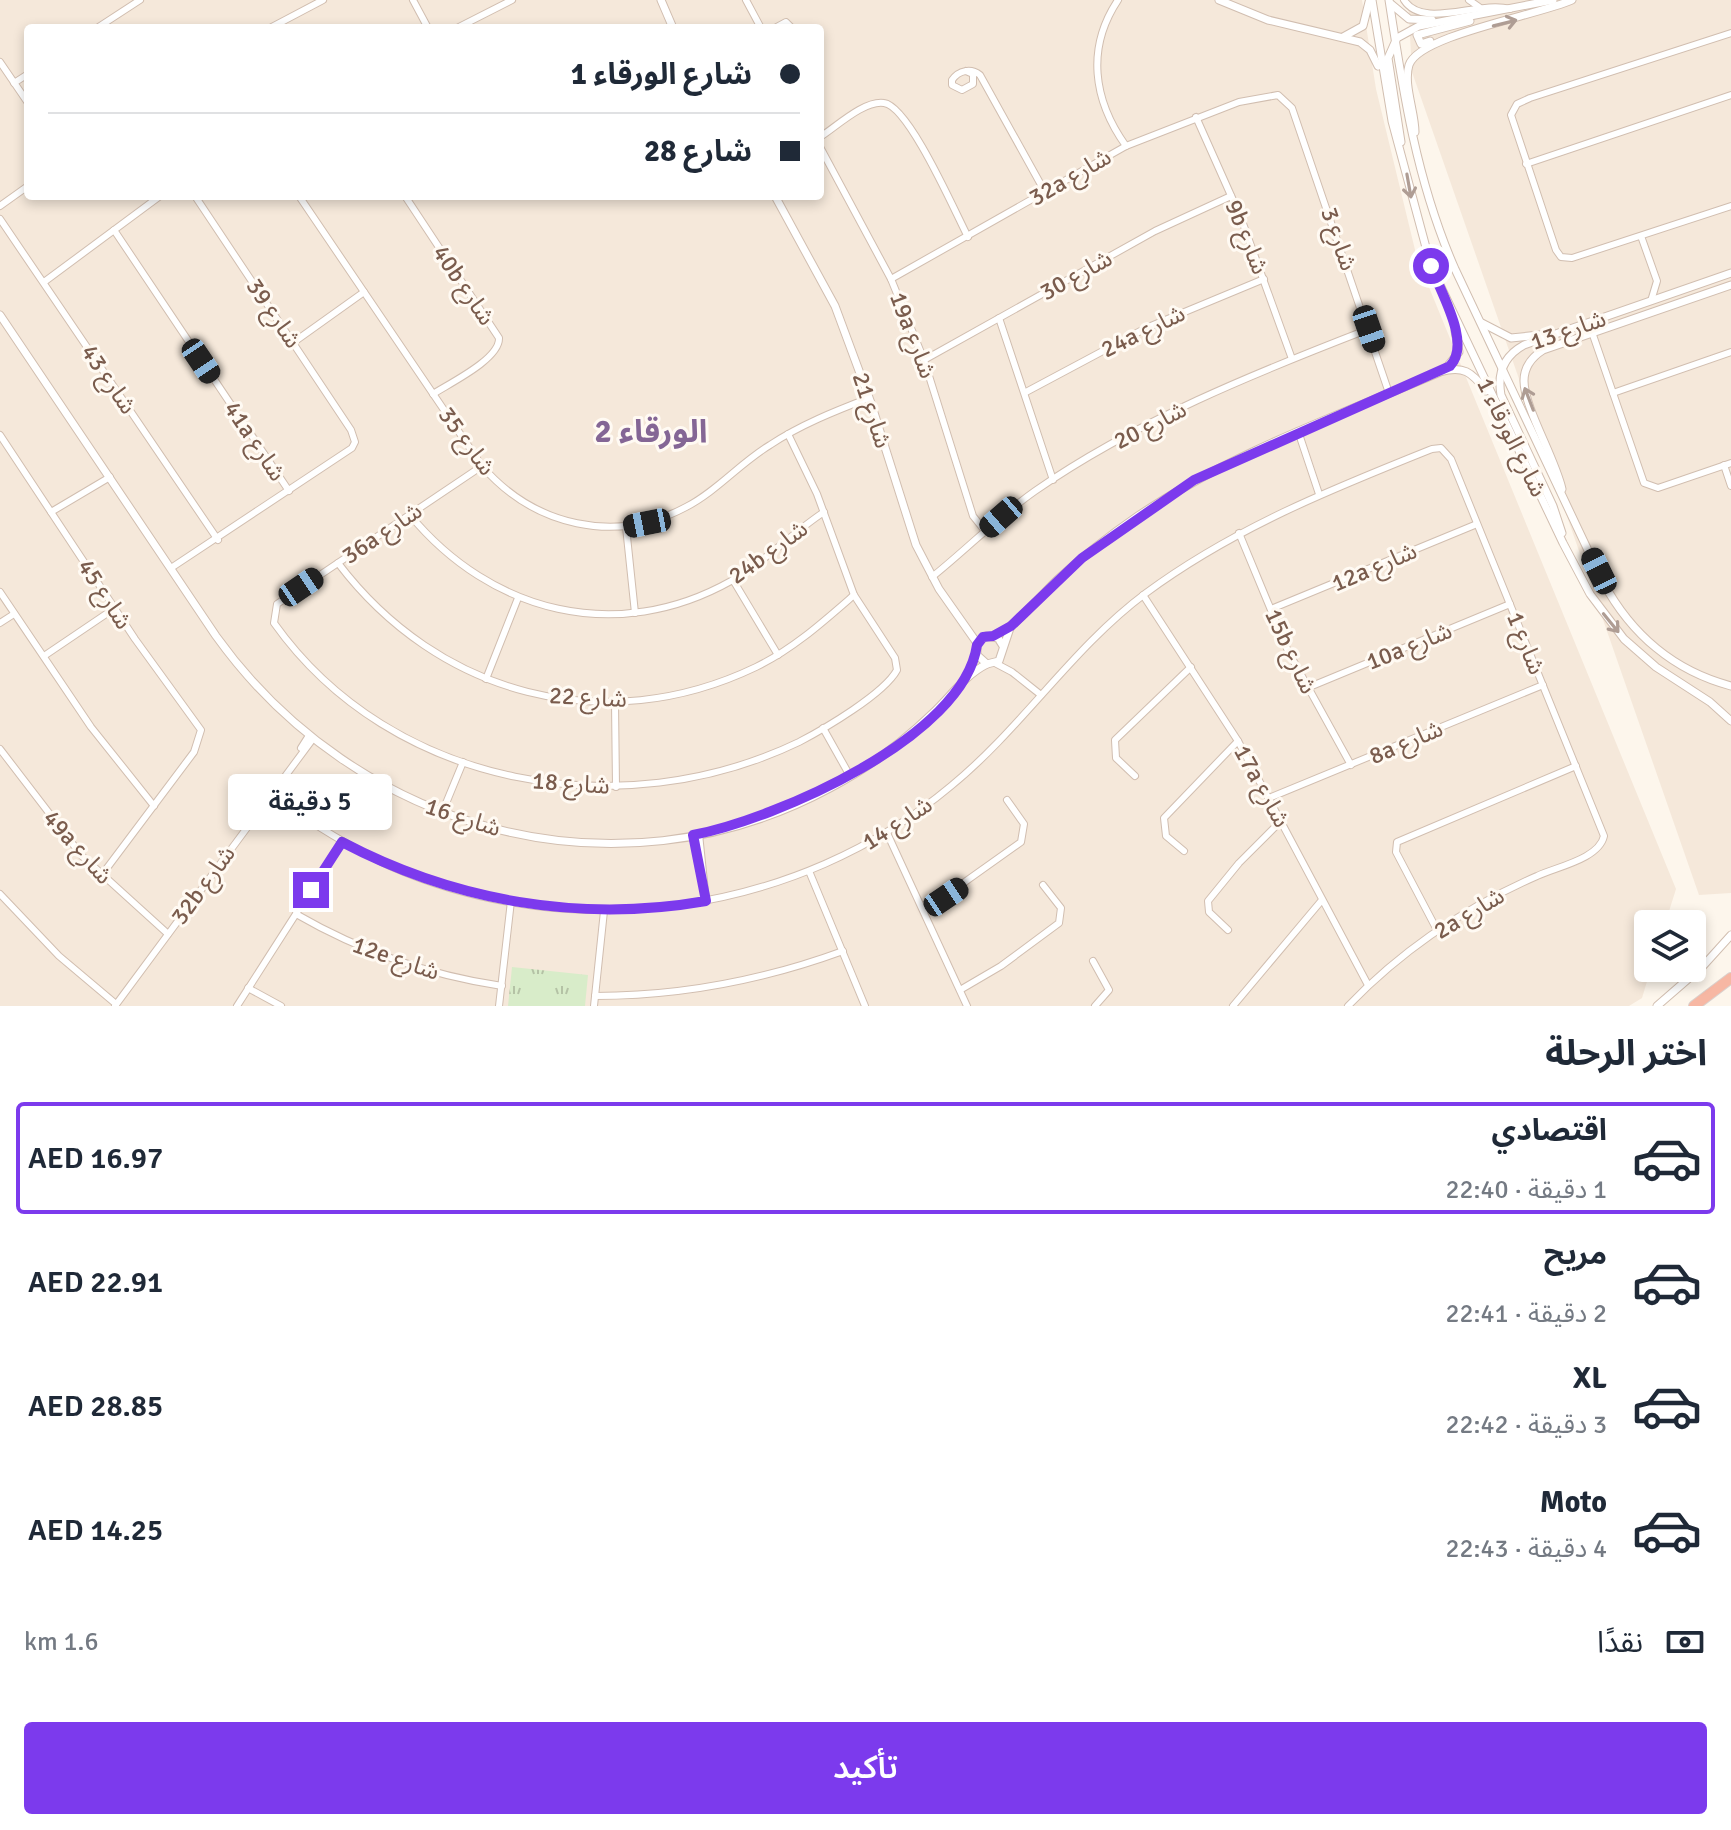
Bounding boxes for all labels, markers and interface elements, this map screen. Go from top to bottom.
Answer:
one-way arrow [1492,15,1517,30]
text: شارع الورقاء 1 [571,56,752,93]
text: شارع 28 [644,133,752,170]
street label: 32a شارع [1023,141,1118,214]
one-way arrow [1403,172,1418,198]
street label: 9b شارع [1217,195,1275,279]
street label: شارع 3 [1312,203,1364,275]
street label: 40b شارع [425,239,502,332]
street label: شارع 30 [1035,243,1118,309]
route start [1413,248,1449,284]
street label: شارع 39 [238,272,308,355]
street label: 19a شارع [881,288,943,383]
street label: 24a شارع [1096,298,1191,366]
car [1350,302,1388,356]
street label: شارع 13 [1526,303,1610,359]
car [178,334,224,388]
street label: شارع 43 [73,338,143,421]
street label: شارع 21 [844,368,898,452]
street label: شارع الورقاء 1 [1468,372,1554,503]
one-way arrow [1521,387,1535,412]
street label: شارع 20 [1108,394,1192,458]
street label: 41a شارع [216,395,293,488]
street label: شارع 35 [430,401,502,483]
district label: الورقاء 2 [595,412,707,451]
car [975,492,1027,542]
street label: 36a شارع [336,495,429,572]
car [621,507,673,539]
street label: 24b شارع [723,513,815,592]
street label: 12a شارع [1327,536,1422,600]
car [1578,544,1620,598]
street label: شارع 45 [70,553,139,636]
car [274,564,328,610]
street label: 15b شارع [1256,604,1324,699]
street label: شارع 1 [1498,607,1552,680]
one-way arrow [1602,612,1620,633]
street label: 10a شارع [1362,615,1457,679]
street label: شارع 22 [548,680,628,716]
street label: 8a شارع [1365,713,1448,773]
street label: 17a شارع [1225,739,1297,834]
street label: شارع 18 [531,765,611,803]
callout: 5 دقيقة [229,774,393,830]
text: 5 دقيقة [269,786,351,818]
street label: شارع 14 [856,789,939,858]
street label: شارع 16 [421,791,505,845]
street label: 49a شارع [35,803,119,892]
street label: 32b شارع [164,840,243,932]
route end [293,872,329,908]
car [919,874,973,920]
street label: 2a شارع [1428,880,1511,947]
map controls [1634,910,1706,982]
button: layers [1634,910,1706,982]
street label: 12e شارع [348,929,443,989]
text: اختر الرحلة [1545,1031,1707,1076]
text: اقتصادي [1492,1112,1607,1149]
icon: car [1631,1122,1703,1194]
text: AED 16.97 [28,1140,163,1177]
text: 1 دقيقة · 22:40 [1445,1174,1607,1206]
text: مريح [1544,1236,1607,1273]
icon: car [1631,1246,1703,1318]
text: AED 22.91 [28,1264,163,1301]
text: 2 دقيقة · 22:41 [1445,1298,1607,1330]
text: XL [1573,1360,1607,1397]
icon: car [1631,1370,1703,1442]
text: AED 28.85 [28,1388,163,1425]
text: 3 دقيقة · 22:42 [1445,1409,1607,1441]
text: Moto [1540,1484,1607,1521]
icon: car [1631,1494,1703,1566]
text: AED 14.25 [28,1512,163,1549]
text: 4 دقيقة · 22:43 [1445,1533,1607,1565]
icon: cash [1663,1620,1707,1664]
text: نقدًا [1597,1624,1643,1661]
text: 1.6 km [24,1626,98,1658]
button: تأكيد [24,1722,1707,1814]

